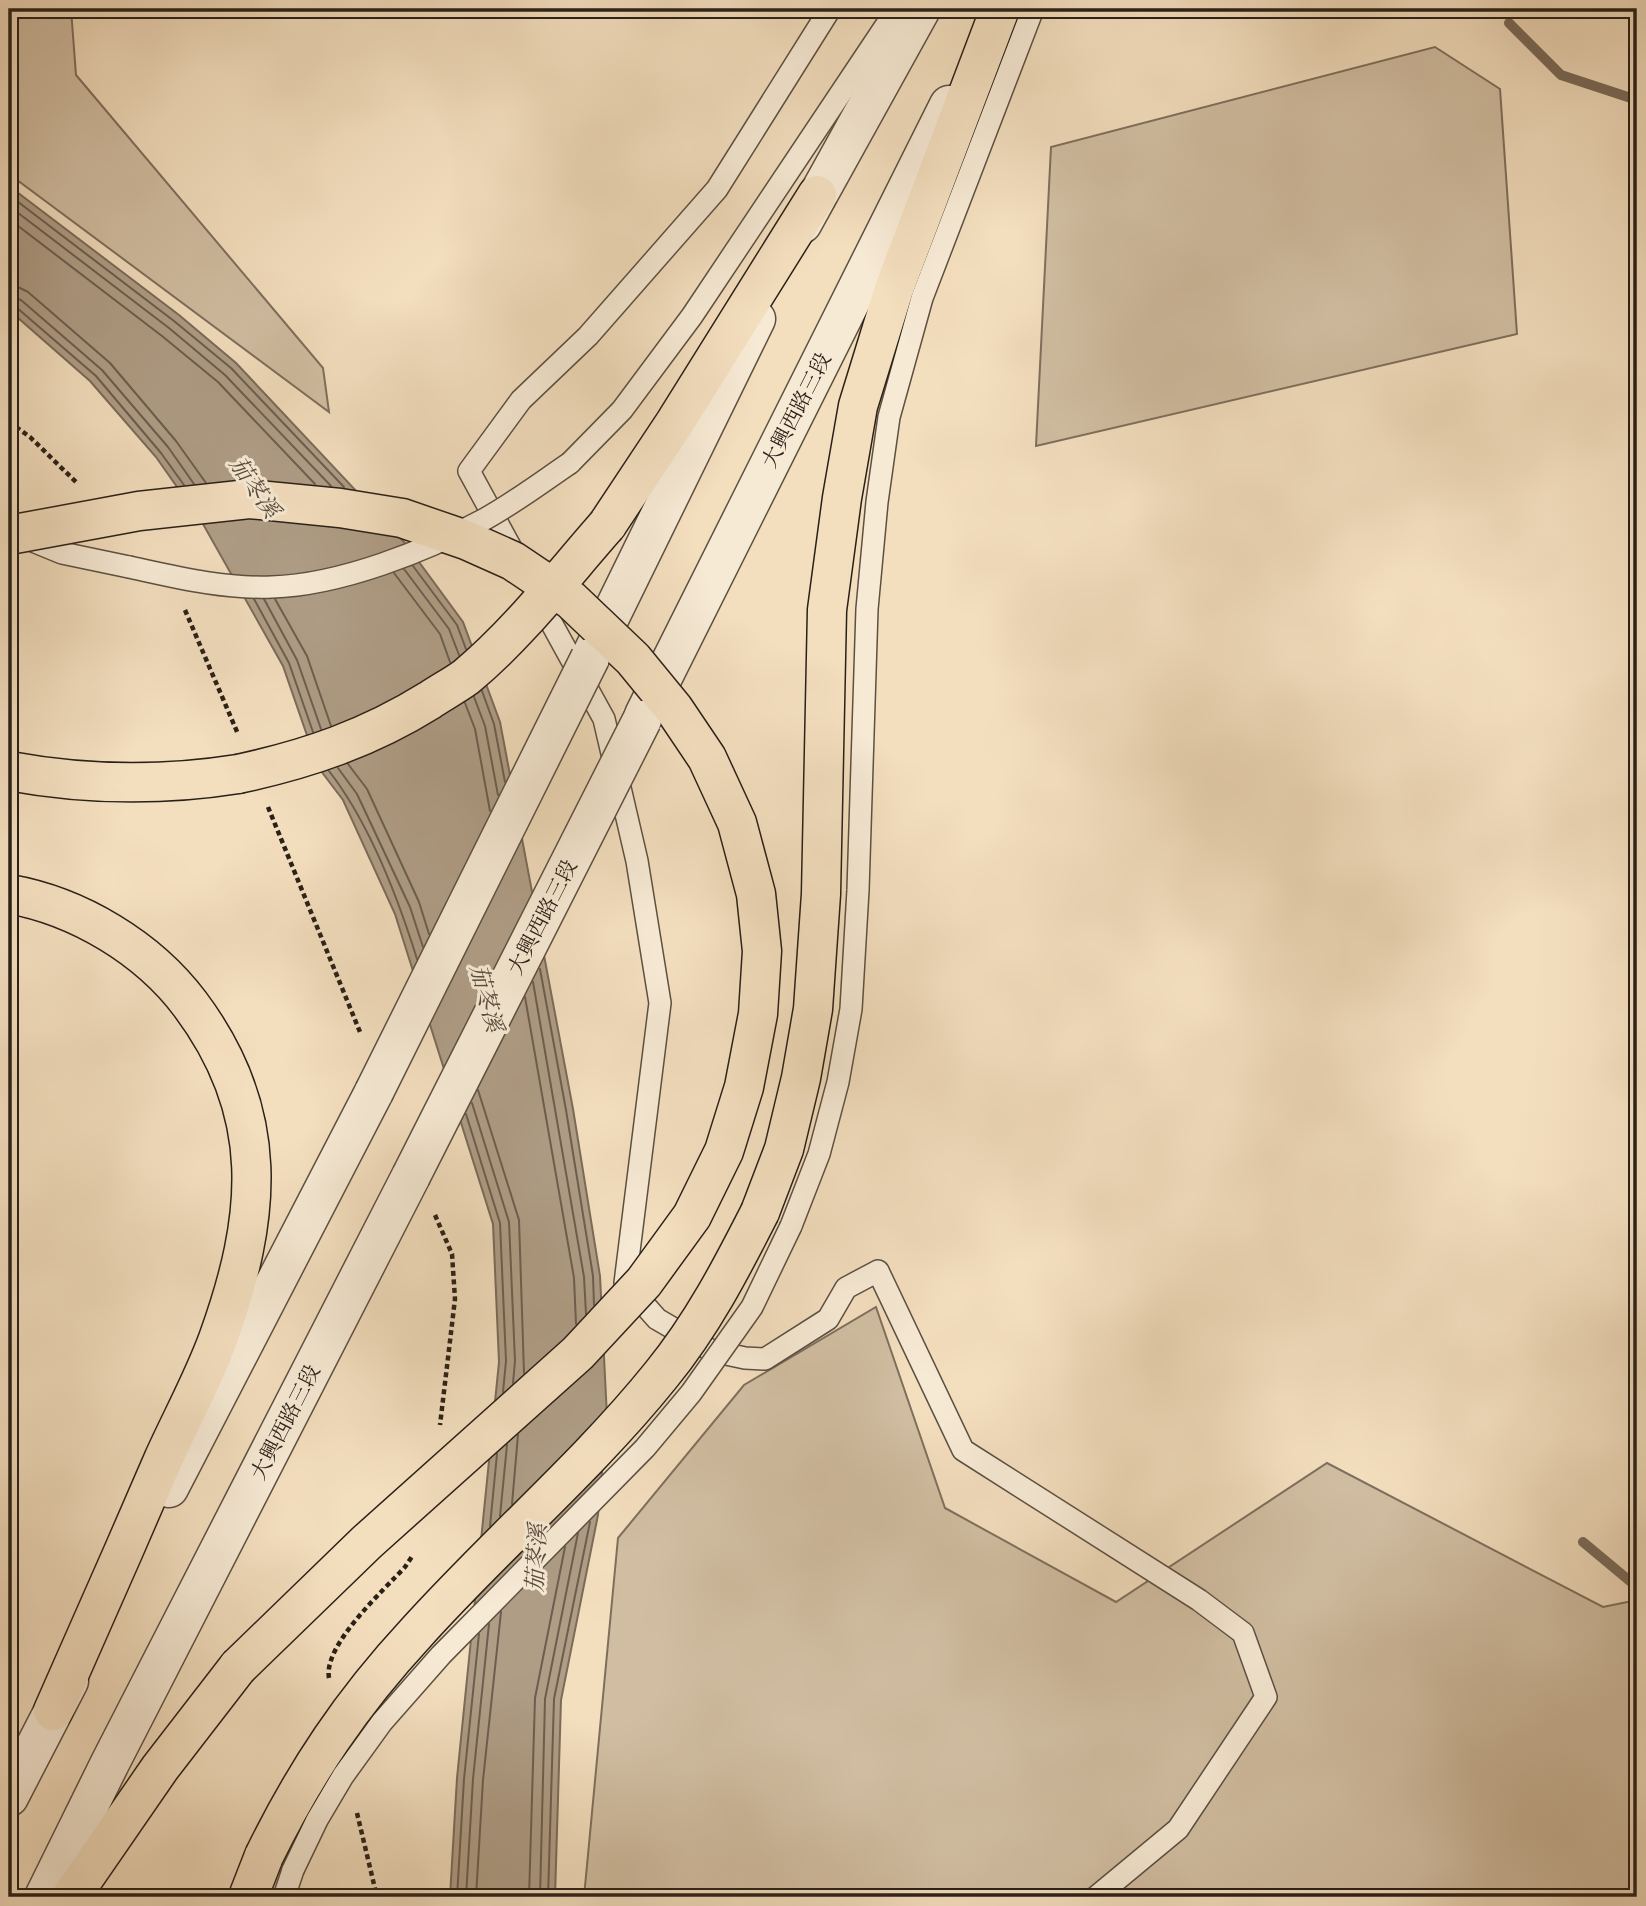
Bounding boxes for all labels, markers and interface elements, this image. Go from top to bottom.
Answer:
street label: 大興西路三段 [756,348,836,472]
water label: 茄苳溪 [224,451,288,526]
street label: 大興西路三段 [502,855,582,979]
water label: 茄苳溪 [465,961,510,1038]
street label: 大興西路三段 [245,1360,325,1484]
water label: 茄苳溪 [520,1520,552,1593]

